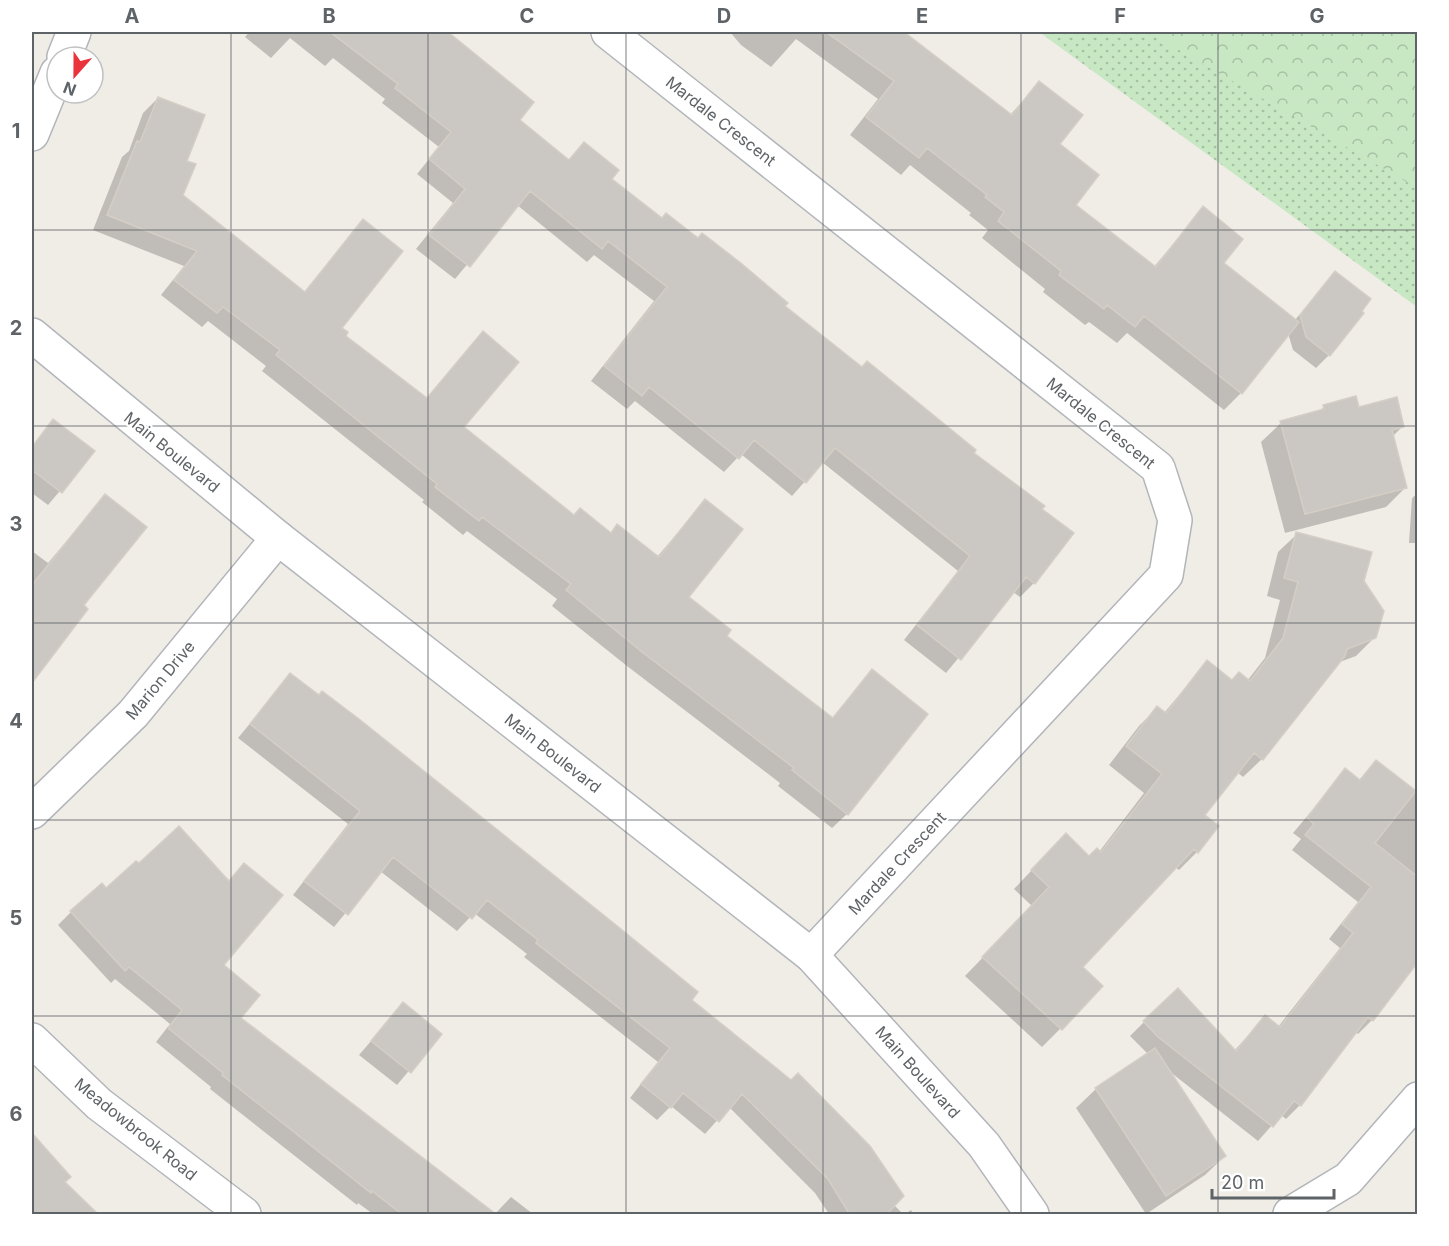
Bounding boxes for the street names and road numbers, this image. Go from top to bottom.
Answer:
street label: Mardale Crescent [662,72,780,170]
street label: Mardale Crescent [1043,373,1159,473]
street label: Main Boulevard [120,407,224,497]
street label: Marion Drive [121,636,199,724]
street label: Main Boulevard [501,709,605,797]
street label: Mardale Crescent [844,807,950,919]
street label: Main Boulevard [871,1022,965,1122]
street label: Meadowbrook Road [71,1073,201,1185]

